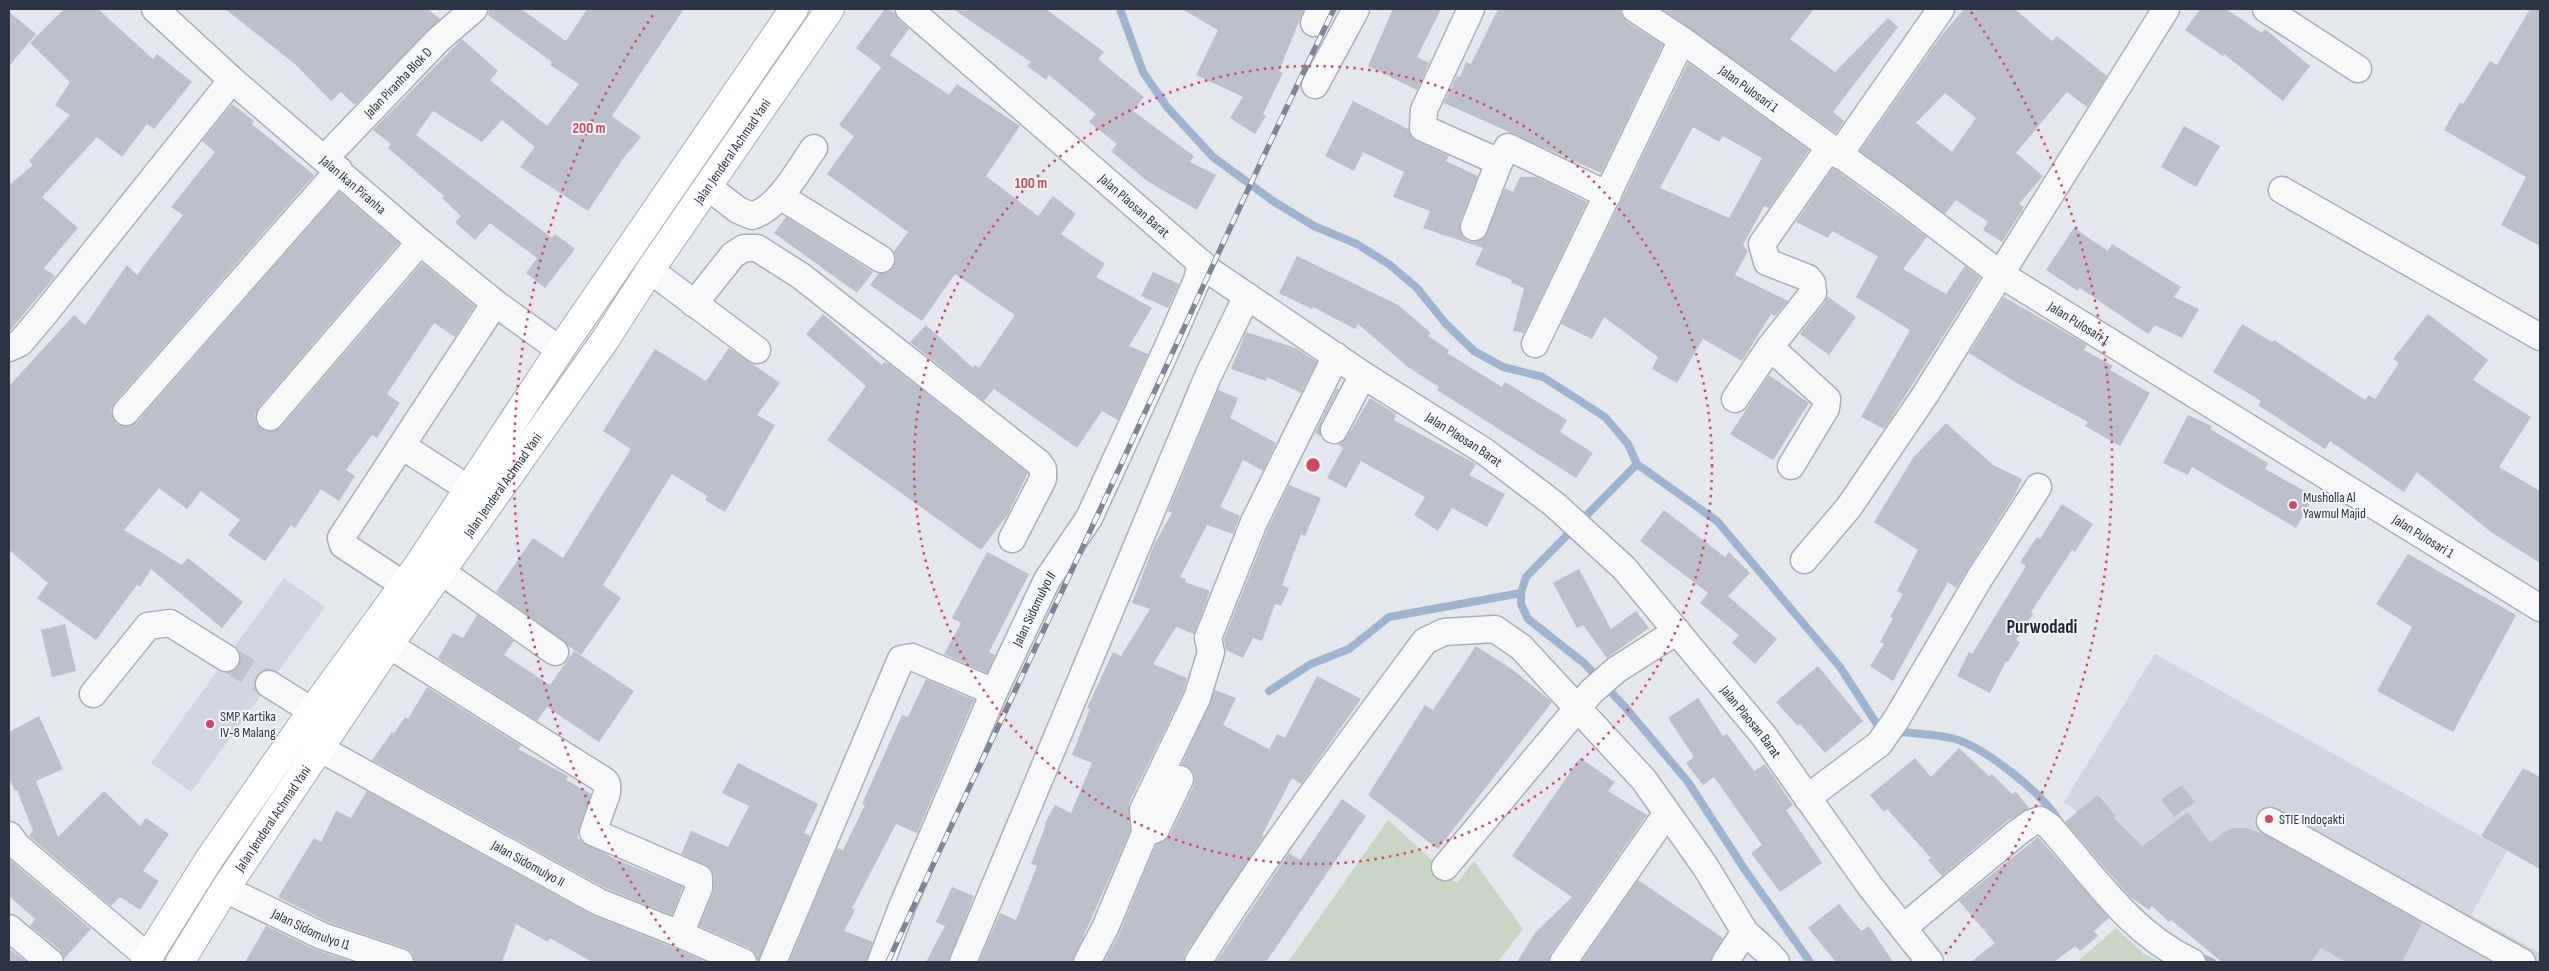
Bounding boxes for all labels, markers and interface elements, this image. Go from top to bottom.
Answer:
street label: Jalan Piranha Blok D [360,44,436,122]
street label: Jalan Pulosari 1 [1715,61,1782,116]
street label: Jalan Jenderal Achmad Yani [690,96,775,208]
text: 200 m [572,119,606,138]
street label: Jalan Ikan Piranha [316,151,389,218]
street label: Jalan Plaosan Barat [1095,170,1173,241]
text: 100 m [1015,174,1047,193]
street label: Jalan Pulosari 1 [2044,297,2113,349]
street label: Jalan Plaosan Barat [1422,408,1506,471]
street label: Jalan Jenderal Achmad Yani [459,430,546,541]
centre of rings [1304,456,1322,474]
place label: Musholla Al Yawmul Majid [2303,489,2366,522]
marker: Musholla Al Yawmul Majid [2287,499,2299,511]
street label: Jalan Pulosari 1 [2389,510,2457,562]
street label: Jalan Sidomulyo II [1008,568,1059,650]
district label: Purwodadi [2007,616,2078,639]
street label: Jalan Plaosan Barat [1716,682,1785,761]
place label: SMP Kartika IV-8 Malang [220,708,276,741]
marker: SMP Kartika IV-8 Malang [204,718,216,730]
street label: Jalan Jenderal Achmad Yani [231,762,315,876]
place label: STIE Indoçakti [2279,811,2345,828]
marker: STIE Indoçakti [2263,813,2275,825]
street label: Jalan Sidomulyo II [488,836,568,891]
street label: Jalan Sidomulyo I1 [268,905,352,954]

